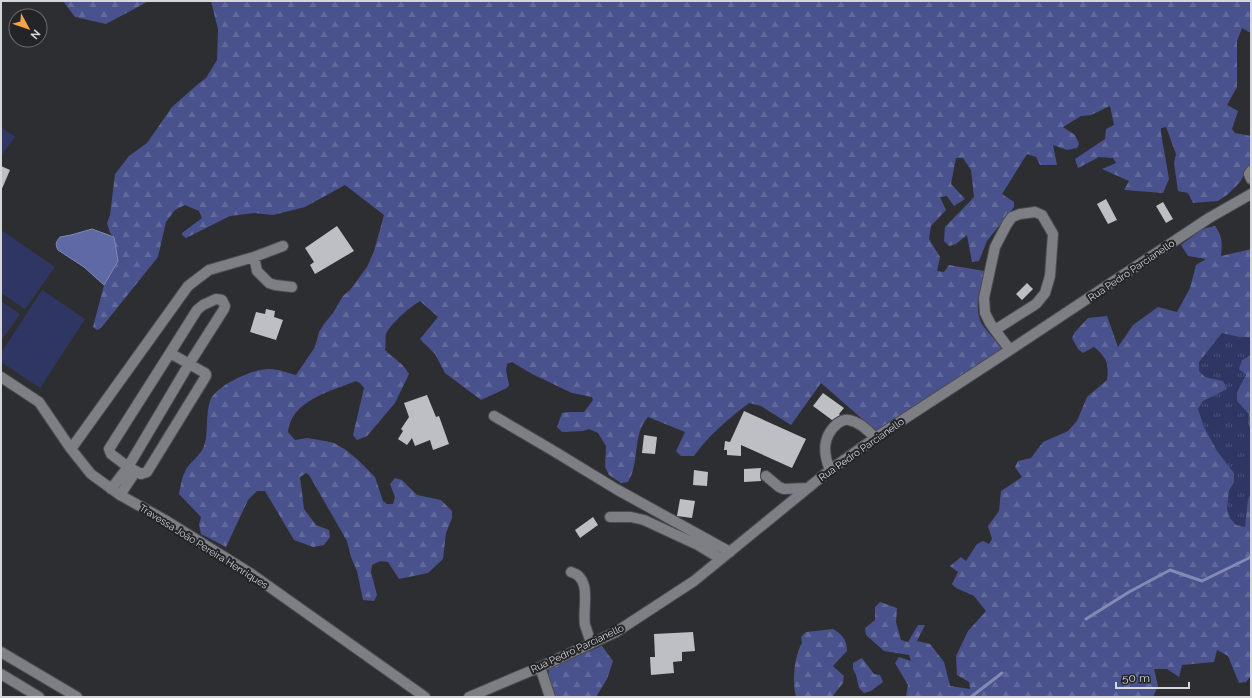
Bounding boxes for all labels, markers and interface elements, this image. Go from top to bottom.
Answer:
north arrow [8,8,48,48]
text: N [28,27,43,42]
street label: Rua Pedro Parcianello [1086,237,1177,303]
street label: Rua Pedro Parcianello [817,416,906,483]
street label: Travessa João Pereira Henriques [137,502,270,591]
street label: Rua Pedro Parcianello [529,622,626,675]
scale bar [1116,664,1189,690]
text: 50 m [1122,671,1150,685]

